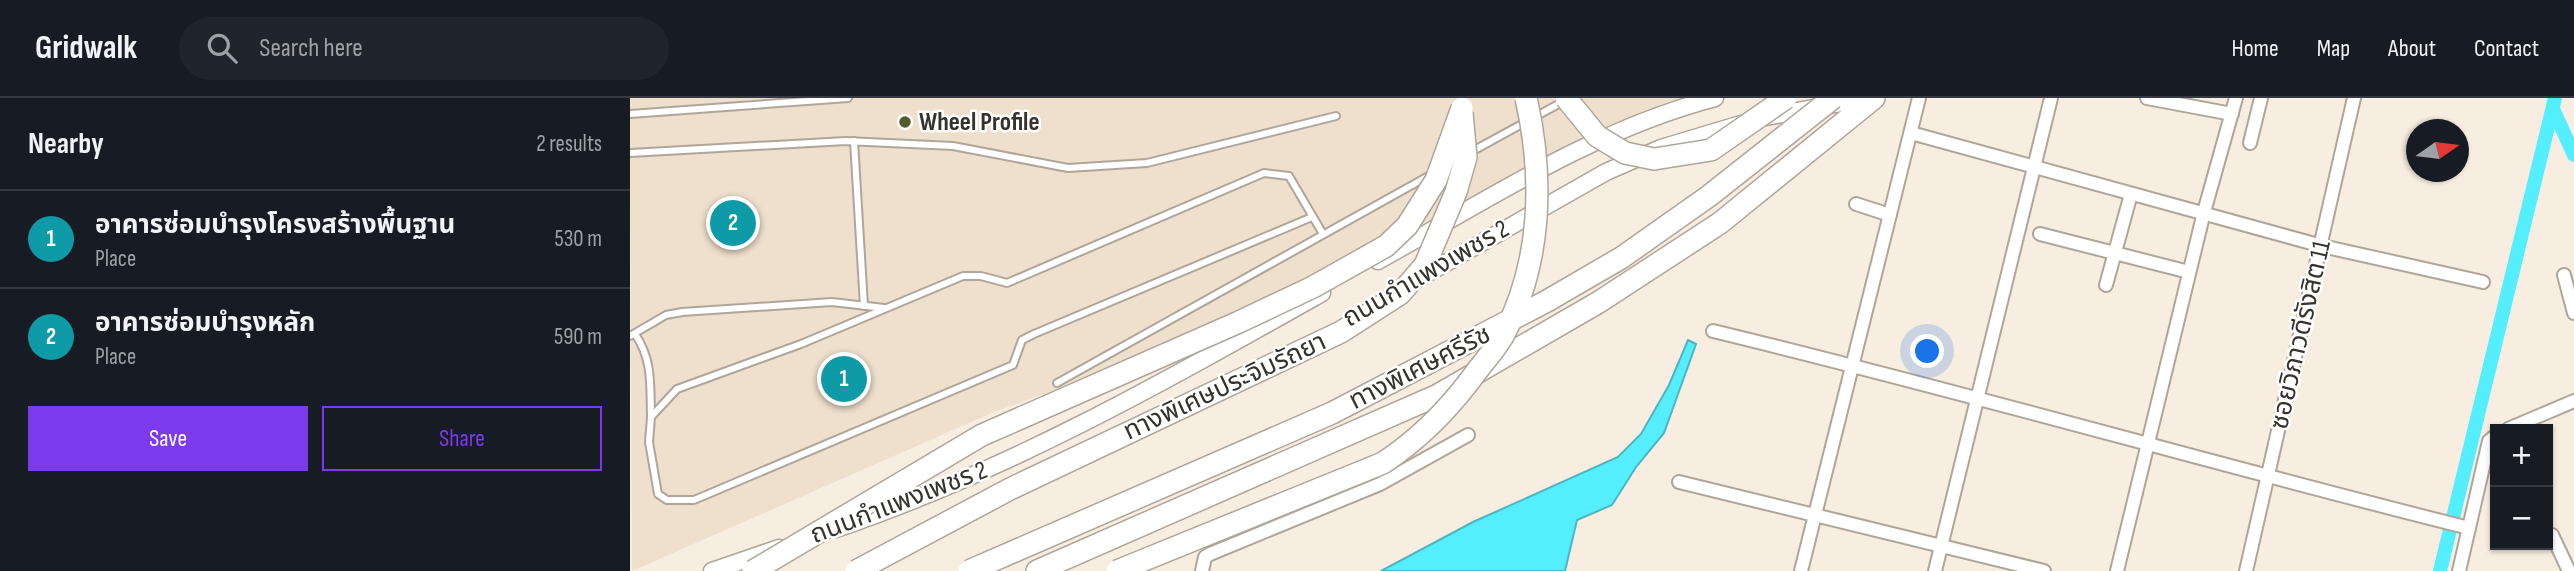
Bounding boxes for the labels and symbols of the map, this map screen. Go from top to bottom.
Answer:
place label: Wheel Profile [919,107,1040,138]
marker: Wheel Profile [897,114,913,130]
north arrow [2406,119,2469,182]
pin: 2 [710,197,756,249]
street label: ถนนกำแพงเพชร 2 [1337,214,1515,334]
street label: ซอยวิภาวดีรังสิต 11 [2264,237,2338,433]
street label: ทางพิเศษศรีรัช [1344,319,1496,417]
street label: ทางพิเศษประจิมรัถยา [1119,326,1331,448]
your location [1910,334,1944,368]
pin: 1 [821,353,867,405]
street label: ถนนกำแพงเพชร 2 [806,455,992,551]

